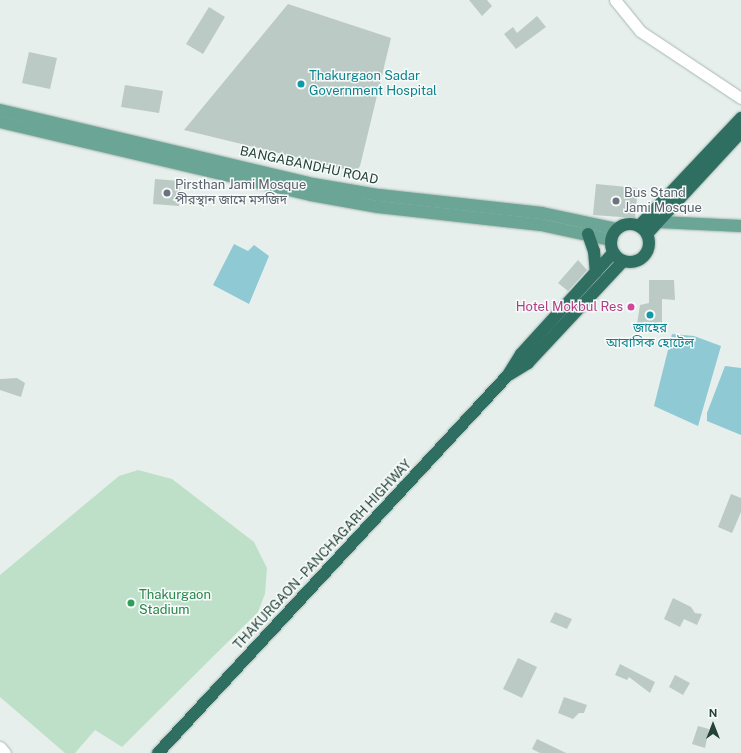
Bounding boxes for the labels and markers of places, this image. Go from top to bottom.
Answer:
place label: Thakurgaon Sadar Government Hospital [309,69,437,100]
marker: Thakurgaon Sadar Government Hospital [296,79,306,89]
place label: Pirsthan Jami Mosque পীরস্থান জামে মসজিদ [175,178,306,209]
place label: Bus Stand Jami Mosque [624,186,702,217]
marker: Pirsthan Jami Mosque পীরস্থান জামে মসজিদ [162,188,172,198]
marker: Bus Stand Jami Mosque [611,196,621,206]
place label: Hotel Mokbul Res [516,299,623,315]
marker: Hotel Mokbul Res [626,302,636,312]
marker: জাহের আবাসিক হোটেল [645,310,655,320]
place label: জাহের আবাসিক হোটেল [606,321,694,352]
place label: Thakurgaon Stadium [139,588,211,619]
marker: Thakurgaon Stadium [126,598,136,608]

